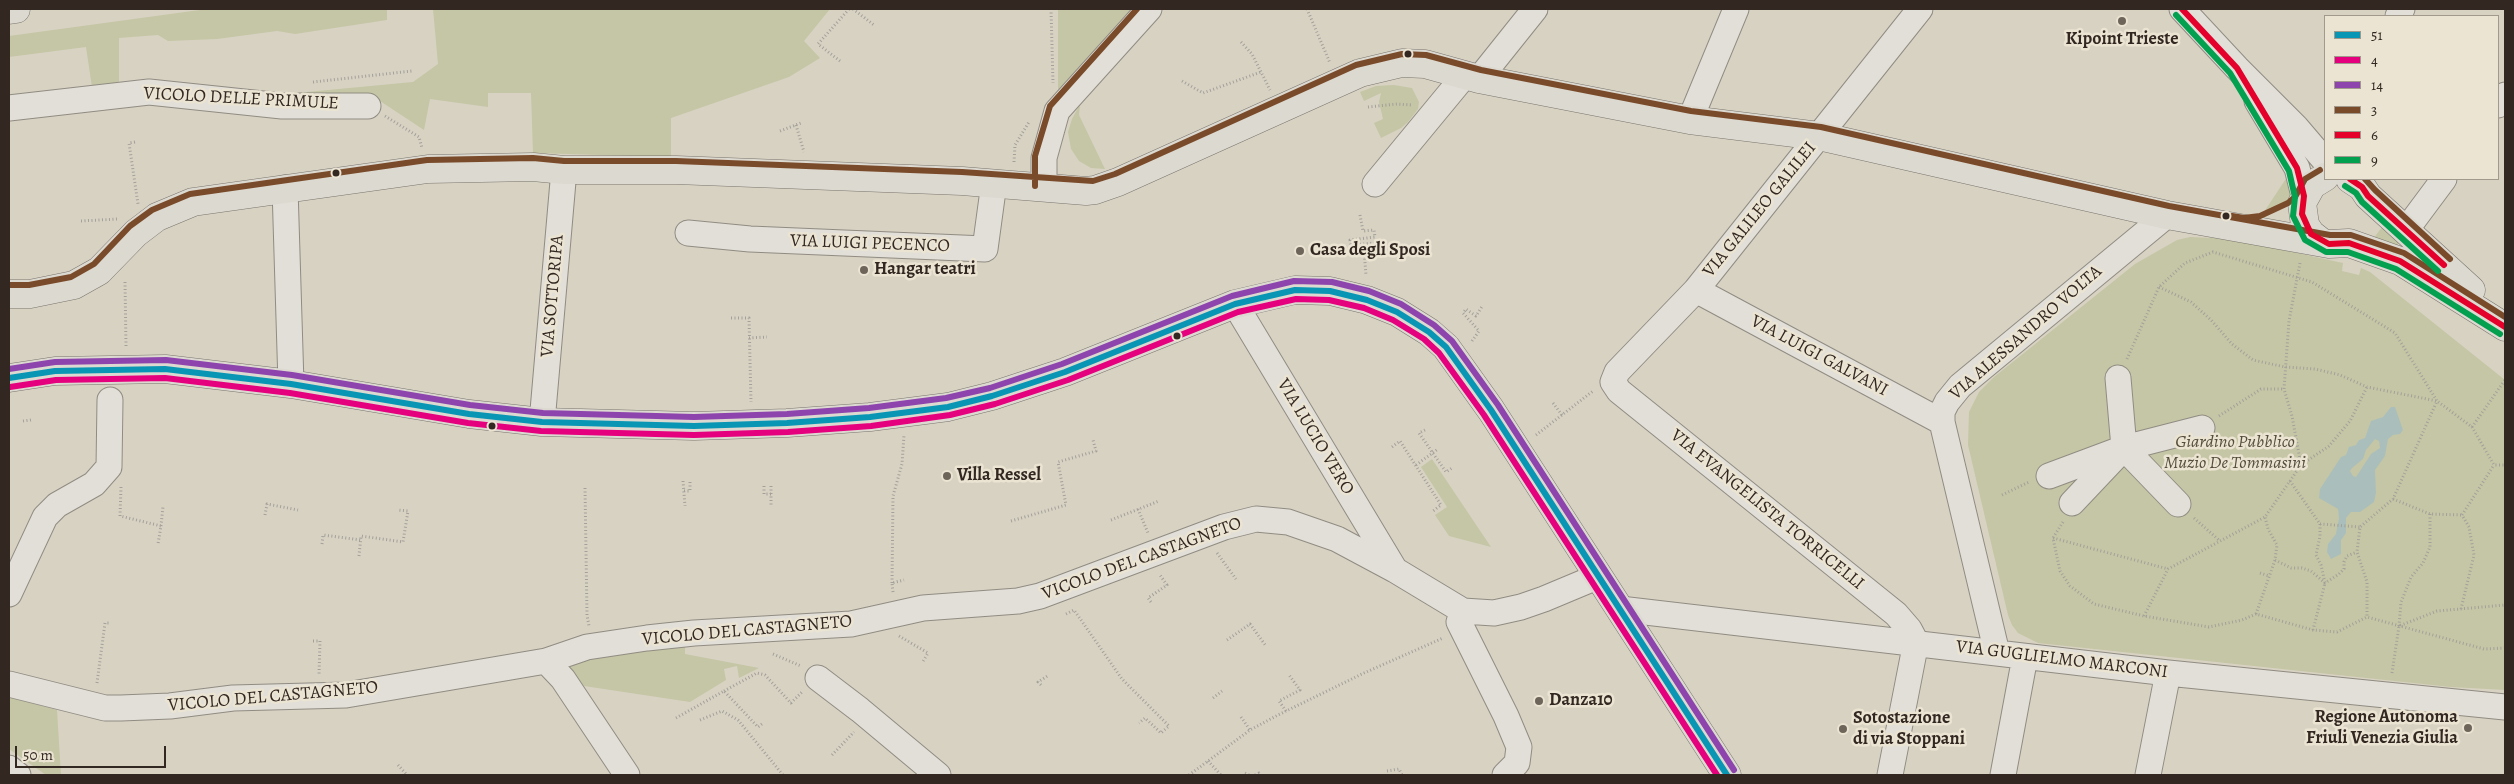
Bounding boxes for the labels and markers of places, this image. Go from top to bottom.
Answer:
marker: Kipoint Trieste [2116,15,2128,27]
place label: Kipoint Trieste [2065,29,2179,51]
unlabelled marker [1403,49,1413,59]
unlabelled marker [331,168,341,178]
unlabelled marker [2221,211,2231,221]
place label: Casa degli Sposi [1310,240,1430,262]
marker: Casa degli Sposi [1294,245,1306,257]
place label: Hangar teatri [874,259,976,281]
marker: Hangar teatri [858,264,870,276]
unlabelled marker [1172,331,1182,341]
unlabelled marker [487,421,497,431]
place label: Villa Ressel [957,465,1041,487]
marker: Villa Ressel [941,470,953,482]
place label: Danza10 [1549,690,1613,712]
marker: Danza10 [1533,695,1545,707]
place label: Regione Autonoma Friuli Venezia Giulia [2306,707,2458,750]
place label: Sotostazione di via Stoppani [1853,708,1965,751]
marker: Regione Autonoma Friuli Venezia Giulia [2462,722,2474,734]
marker: Sotostazione di via Stoppani [1837,723,1849,735]

